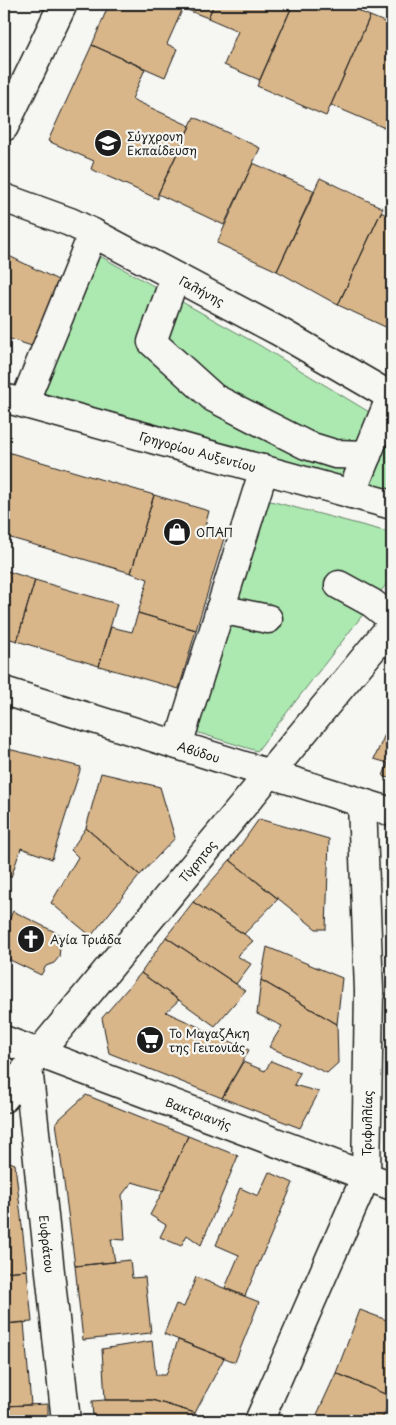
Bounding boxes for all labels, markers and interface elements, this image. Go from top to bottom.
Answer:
place label: Σύγχρονη Εκπαίδευση [127,127,197,159]
school or university icon: Σύγχρονη Εκπαίδευση [93,128,123,158]
street label: Γαλήνης [176,271,228,310]
street label: Γρηγορίου Αυξεντίου [137,427,258,476]
shop icon: ΟΠΑΠ [162,517,192,547]
place label: ΟΠΑΠ [196,523,233,541]
street label: Αβύδου [175,737,222,767]
street label: Τίγρητος [174,836,220,886]
church icon: Αγία Τριάδα [16,924,46,954]
place label: Αγία Τριάδα [50,930,122,948]
place label: Το ΜαγαζΑκη της Γειτονιάς [169,1024,250,1056]
supermarket icon: Το ΜαγαζΑκη της Γειτονιάς [135,1025,165,1055]
street label: Τριφυλλίας [357,1090,376,1156]
street label: Βακτριανής [163,1093,234,1134]
street label: Ευφράτου [35,1214,59,1274]

